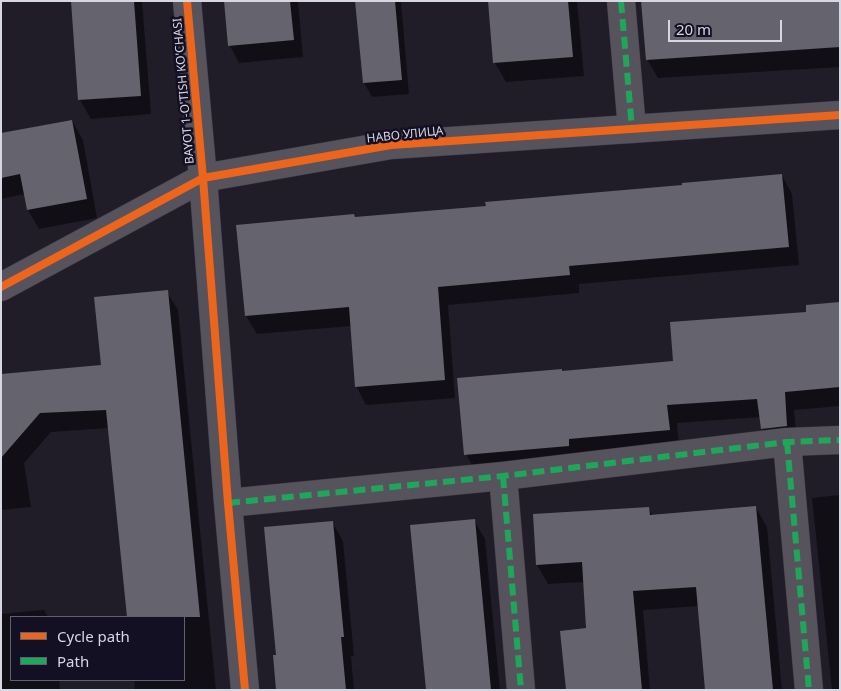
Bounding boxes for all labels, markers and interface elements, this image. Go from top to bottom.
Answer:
scale bar [671,10,785,42]
street label: BAYOT 1-O'TISH KO'CHASI [170,17,198,165]
text: 20 m [676,19,711,39]
street label: НАВО УЛИЦА [366,124,444,146]
legend [10,616,185,681]
text: Cycle path [57,626,130,646]
text: Path [57,651,89,671]

